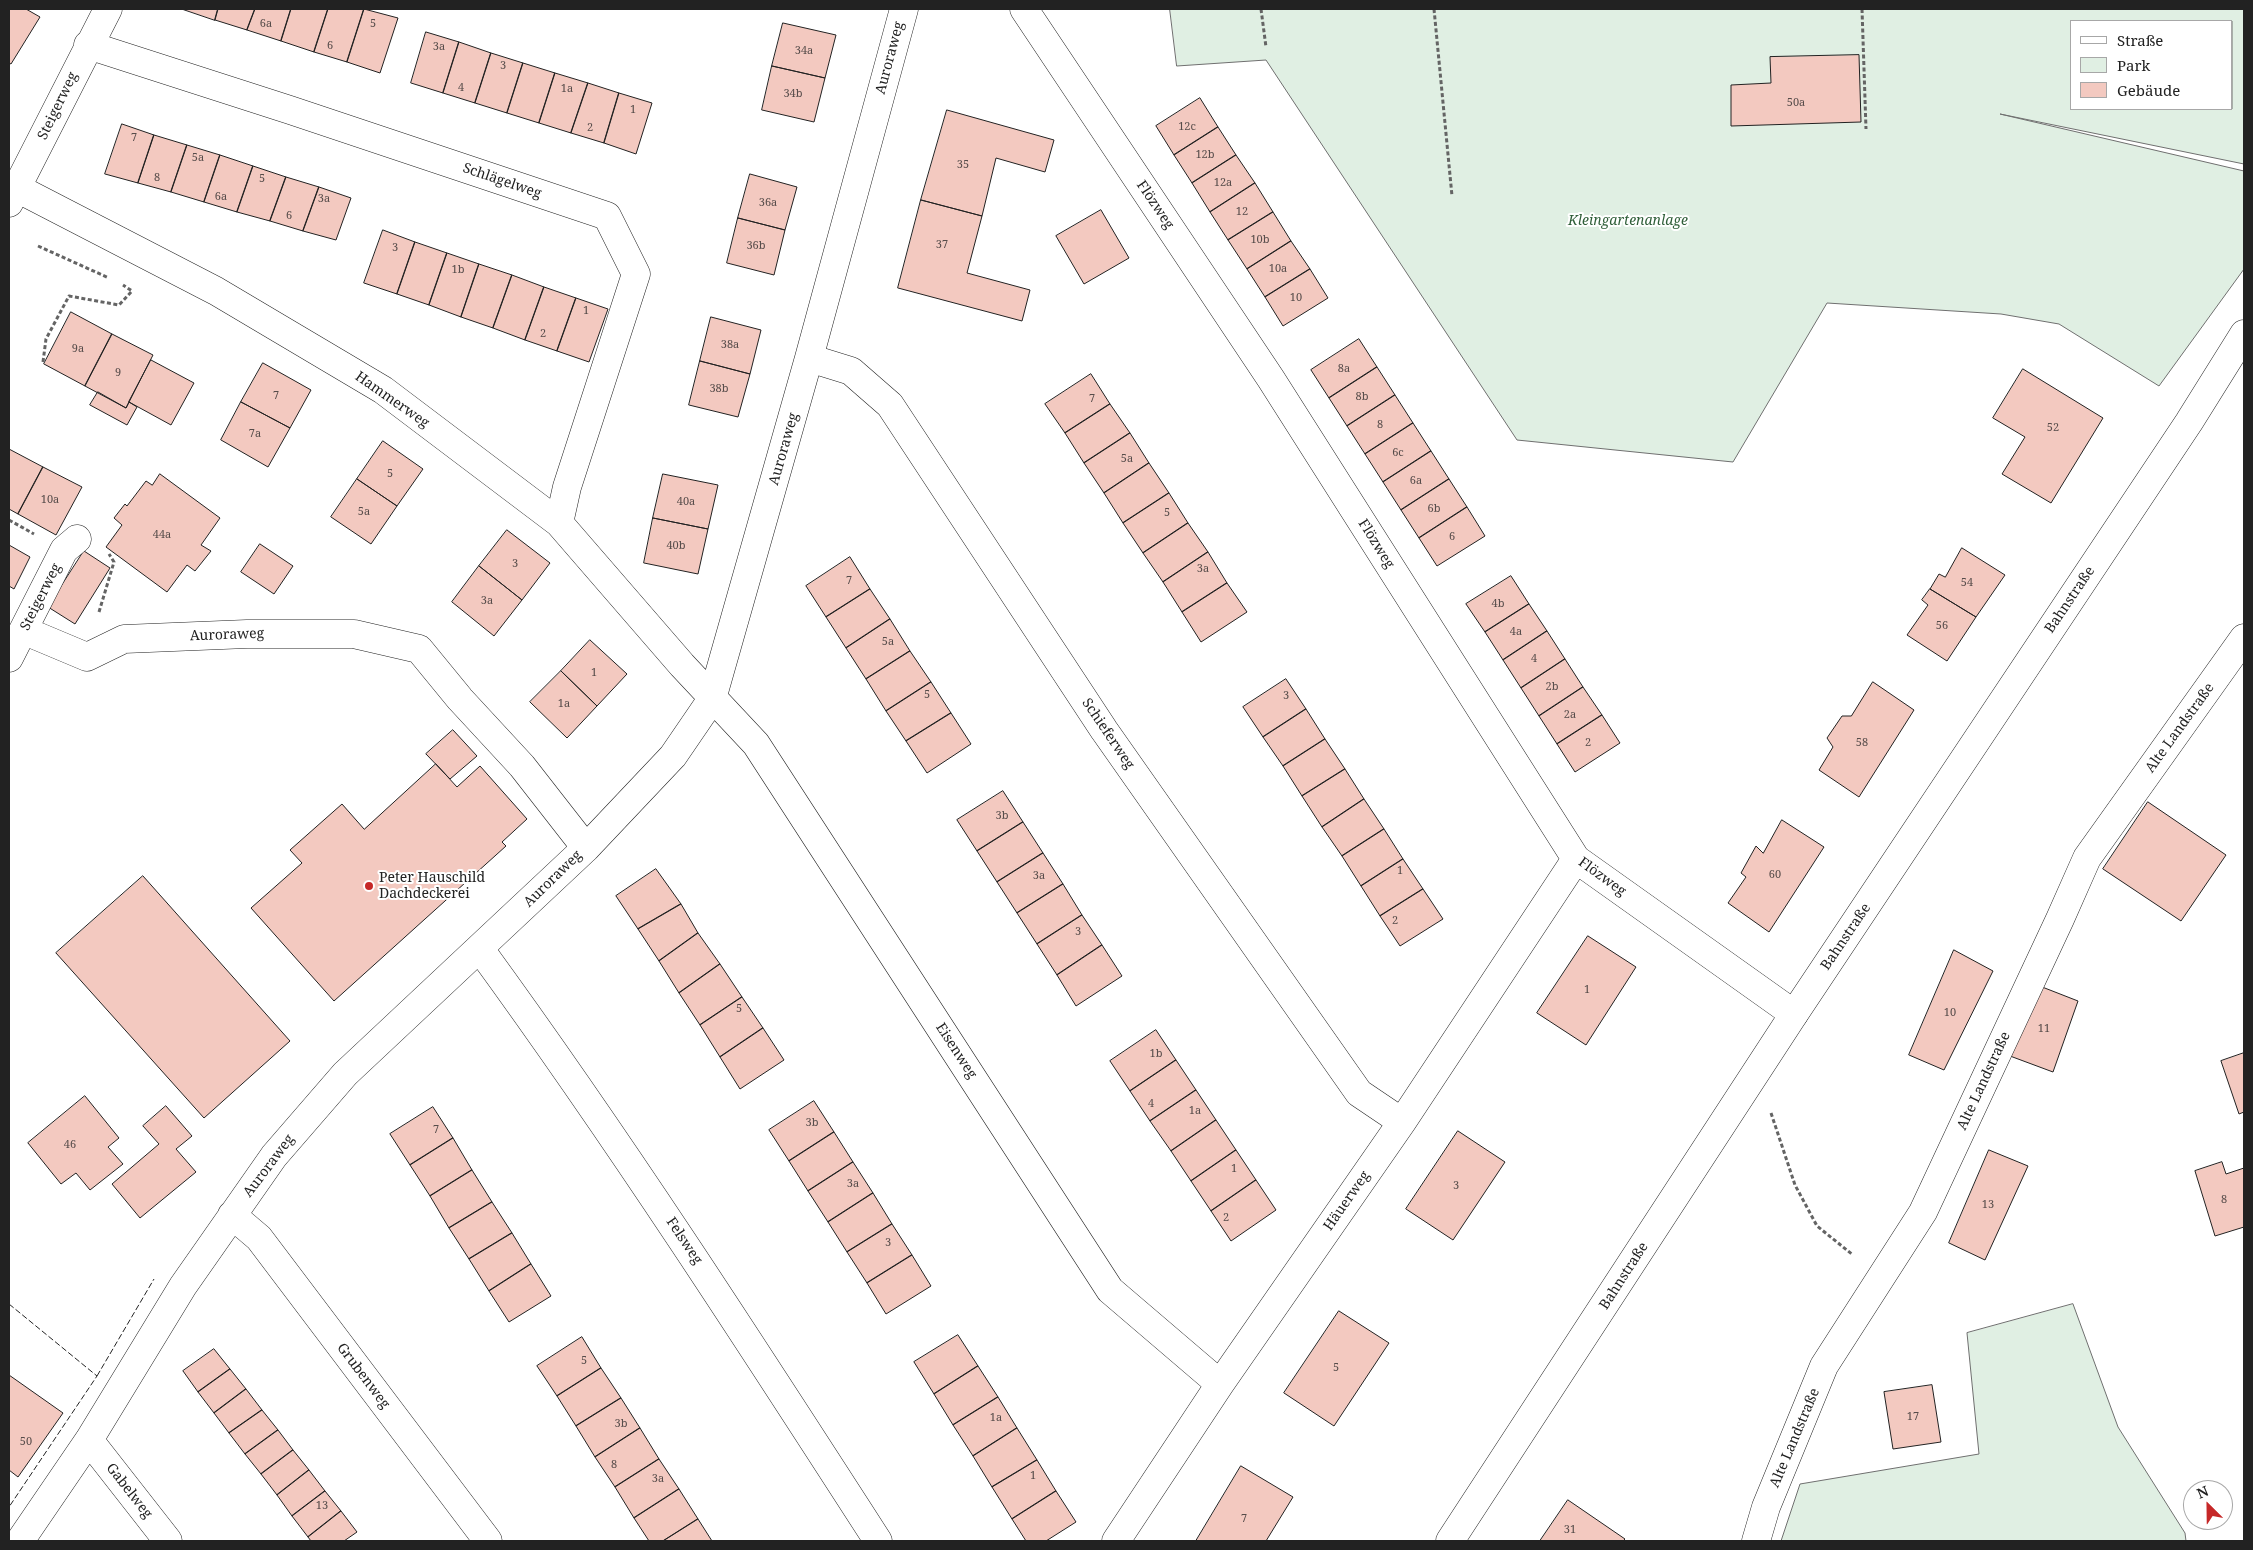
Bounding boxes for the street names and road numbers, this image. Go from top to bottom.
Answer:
street label: Auroraweg [872,20,908,96]
street label: Steigerweg [34,69,82,143]
street label: Schlägelweg [460,160,544,202]
street label: Flözweg [1133,178,1177,232]
street label: Hammerweg [352,368,432,432]
street label: Auroraweg [766,411,802,487]
street label: Flözweg [1354,516,1398,572]
street label: Steigerweg [17,561,65,633]
street label: Bahnstraße [2042,563,2098,637]
street label: Auroraweg [190,625,264,645]
street label: Alte Landstraße [2142,680,2218,776]
street label: Schieferweg [1078,695,1138,773]
street label: Auroraweg [520,847,586,911]
street label: Flözweg [1575,854,1629,900]
street label: Bahnstraße [1818,900,1874,974]
street label: Eisenweg [932,1020,980,1082]
street label: Alte Landstraße [1954,1029,2014,1133]
street label: Auroraweg [240,1131,298,1201]
street label: Häuerweg [1320,1168,1374,1234]
street label: Felsweg [662,1214,706,1268]
street label: Bahnstraße [1596,1239,1652,1313]
street label: Grubenweg [333,1340,393,1412]
street label: Alte Landstraße [1766,1386,1824,1490]
street label: Gabelweg [102,1460,156,1522]

